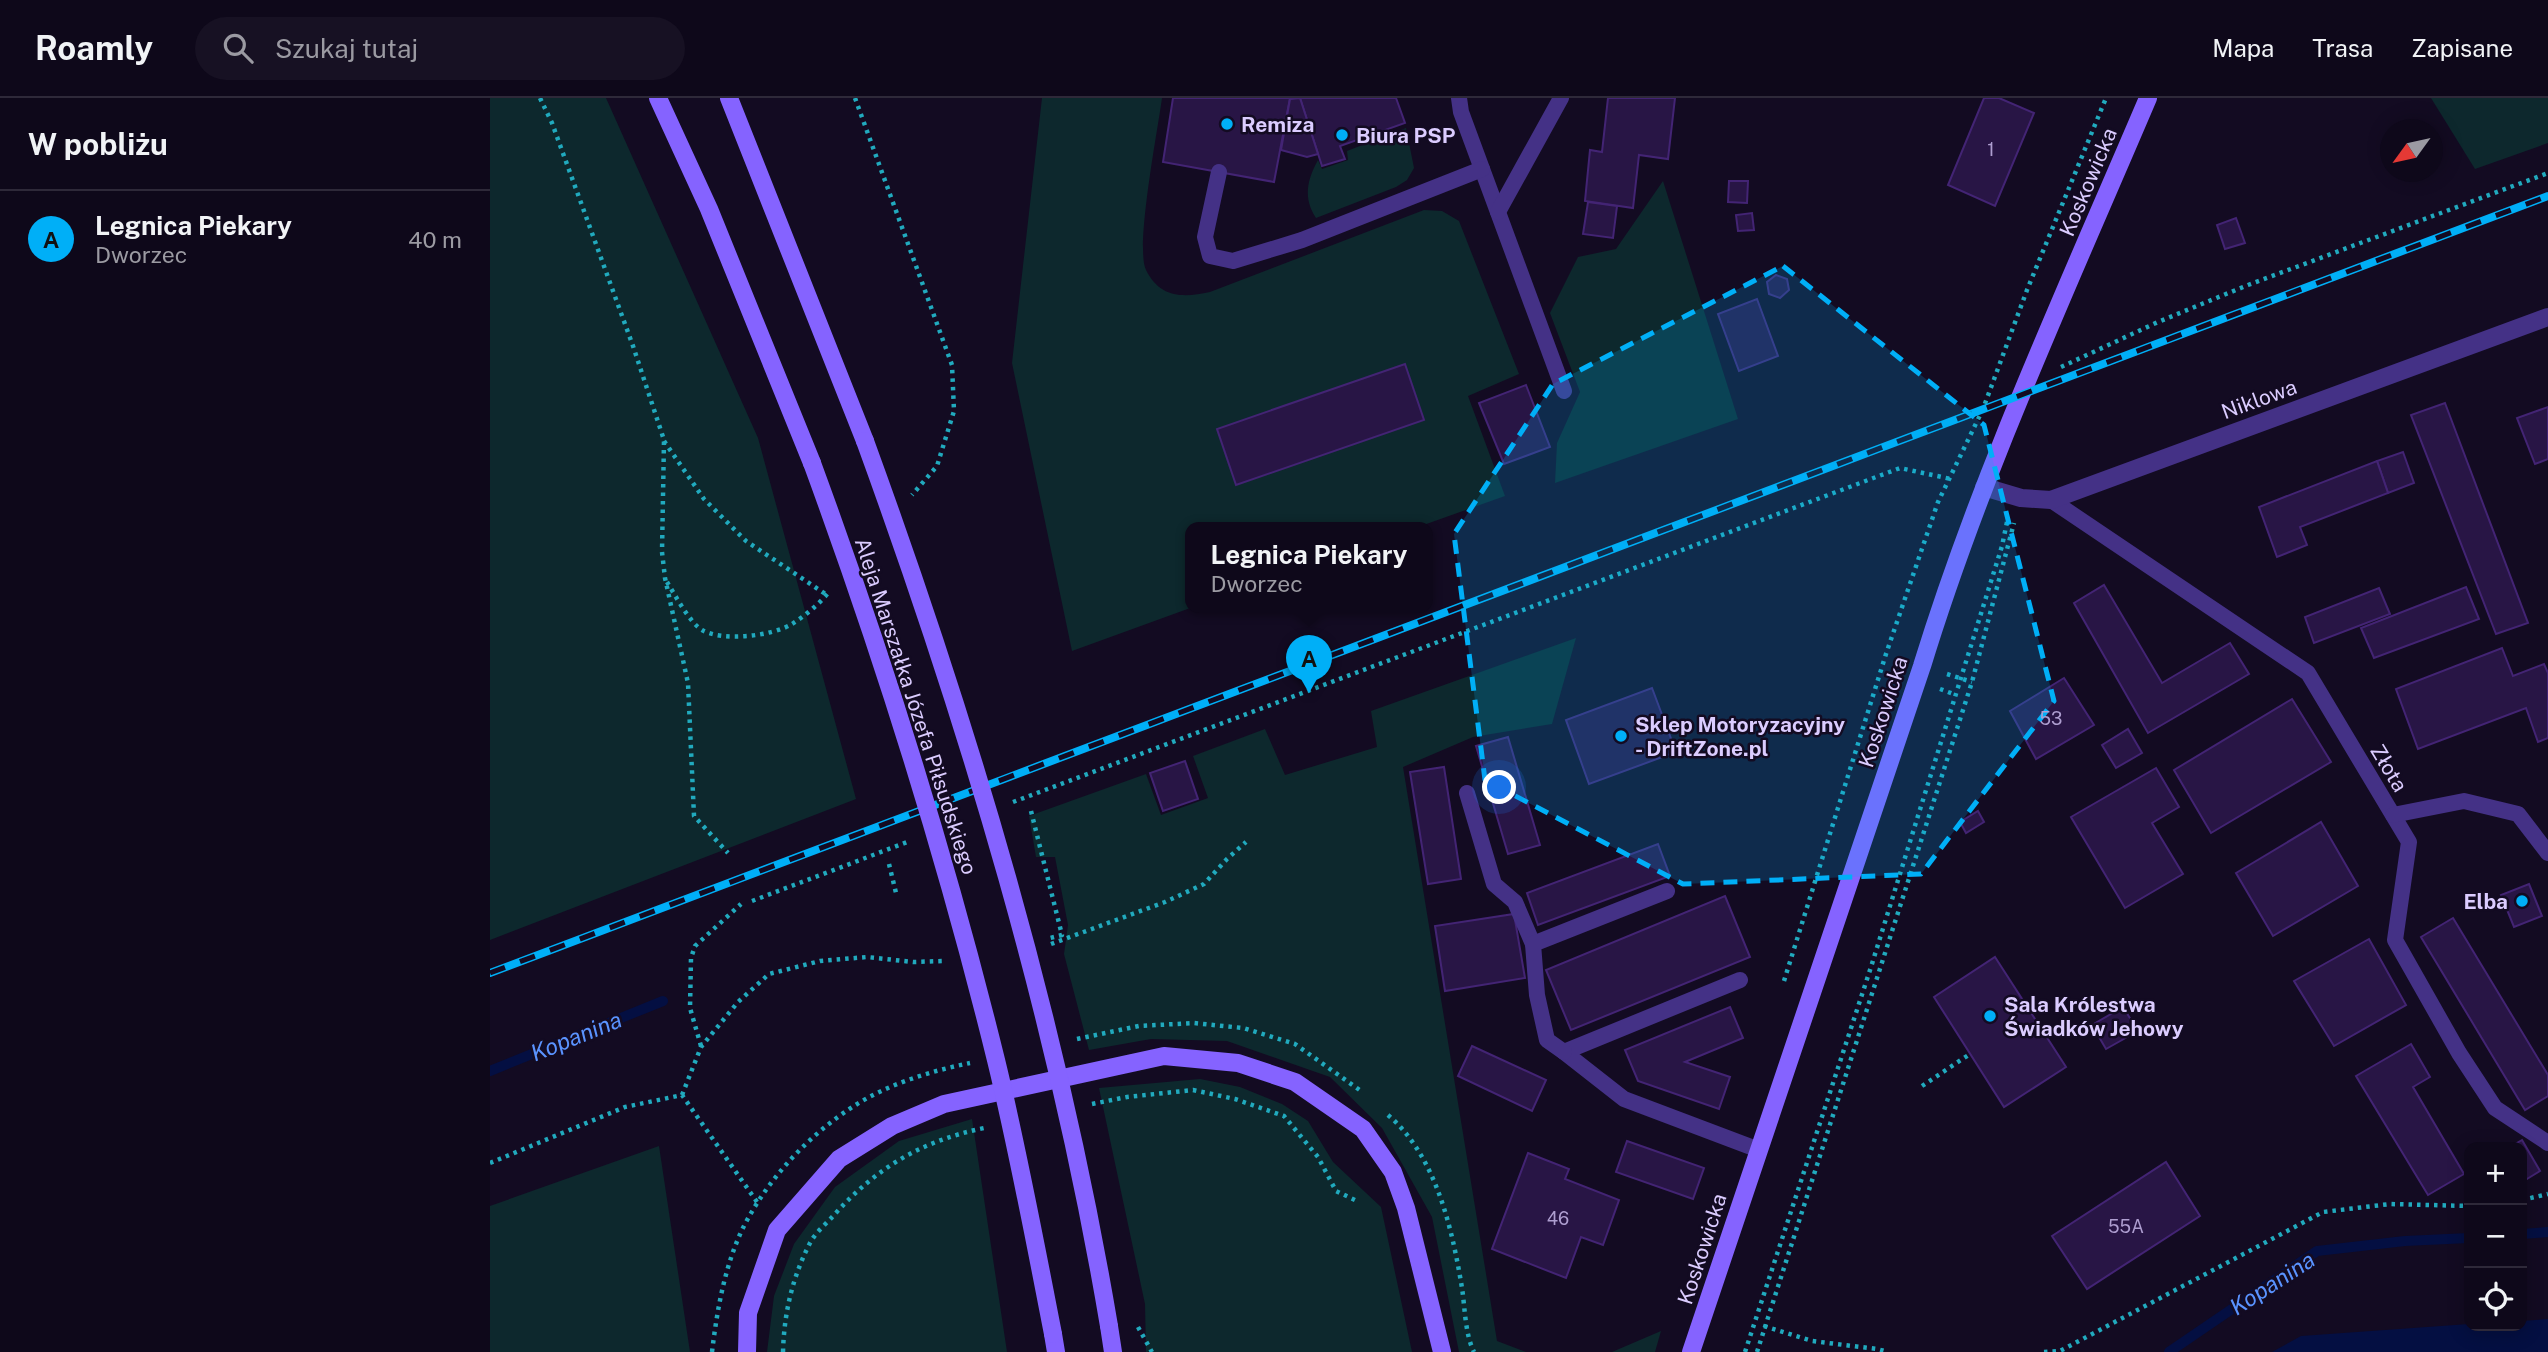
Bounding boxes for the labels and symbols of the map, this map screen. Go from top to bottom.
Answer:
place label: Remiza [1241,112,1314,137]
marker: Remiza [1219,116,1235,132]
north arrow [2380,119,2443,182]
place label: Biura PSP [1356,123,1456,148]
street label: Koskowicka [2054,124,2122,240]
marker: Biura PSP [1334,127,1350,143]
house number: 1 [1987,139,1995,160]
street label: Niklowa [2218,374,2300,424]
street label: Aleja Marszałka Józefa Piłsudskiego [850,534,982,878]
pin: A [1286,635,1332,693]
street label: Koskowicka [1853,653,1913,771]
house number: 53 [2040,708,2062,729]
place label: Sklep Motoryzacyjny - DriftZone.pl [1635,712,1845,761]
marker: Sklep Motoryzacyjny - DriftZone.pl [1613,728,1629,744]
street label: Złota [2365,740,2413,796]
your location [1482,770,1516,804]
place label: Elba [2463,889,2508,914]
marker: Elba [2514,893,2530,909]
place label: Sala Królestwa Świadków Jehowy [2004,992,2184,1041]
water label: Kopanina [526,1006,626,1066]
marker: Sala Królestwa Świadków Jehowy [1982,1008,1998,1024]
street label: Koskowicka [1672,1190,1732,1308]
house number: 46 [1547,1208,1569,1229]
house number: 55A [2108,1216,2144,1237]
water label: Kopanina [2224,1246,2320,1320]

